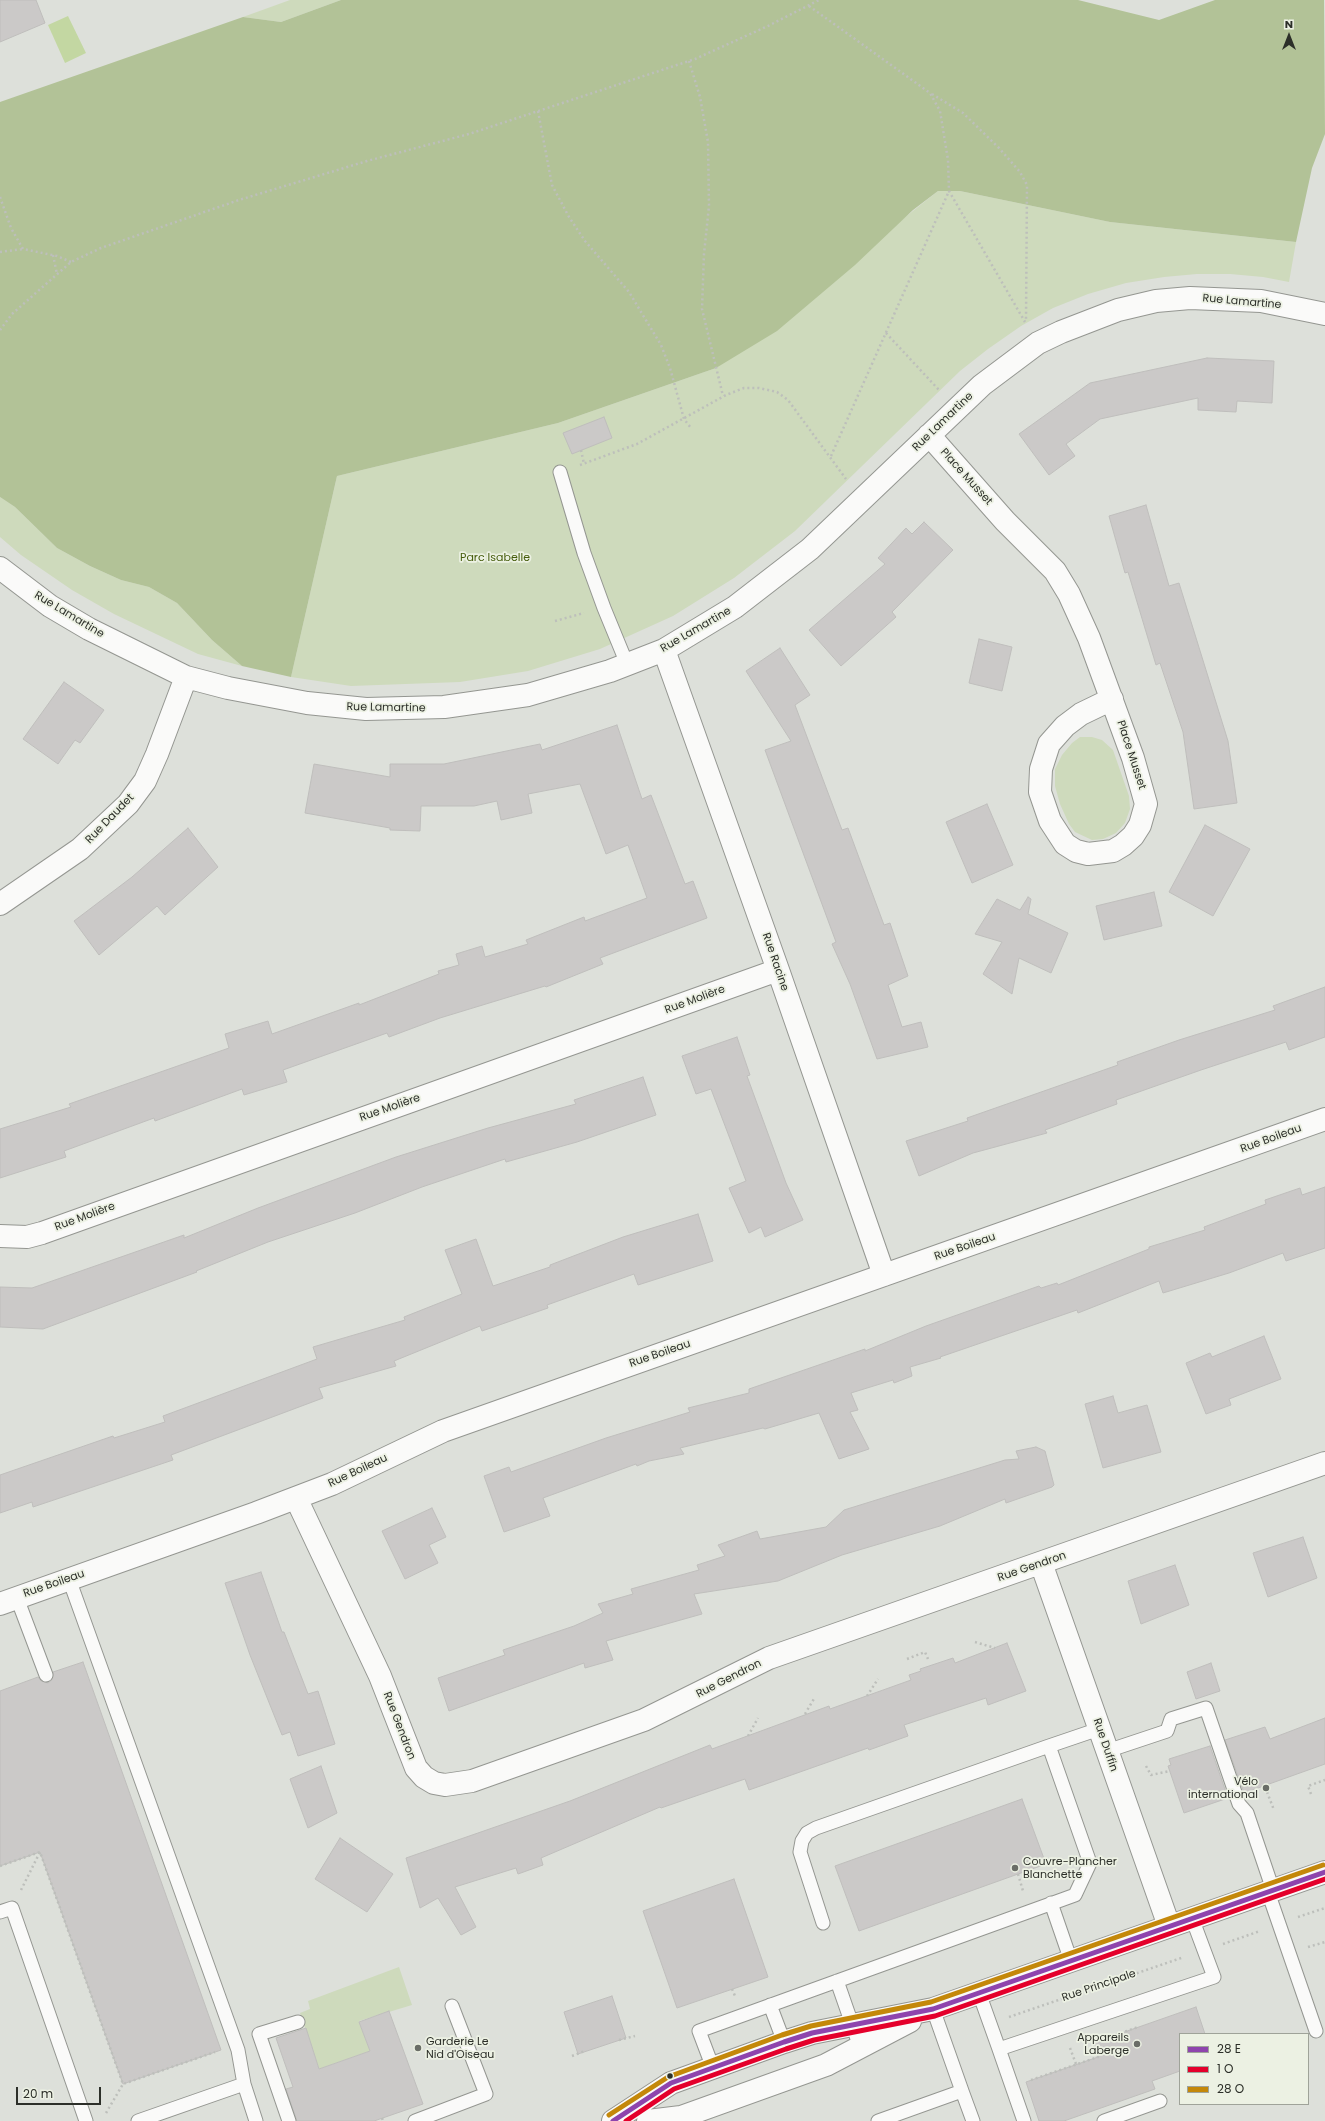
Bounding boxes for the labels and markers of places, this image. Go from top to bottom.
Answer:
place label: Vélo international [1188,1775,1258,1801]
marker: Vélo international [1261,1783,1271,1793]
place label: Couvre-Plancher Blanchette [1023,1855,1117,1881]
marker: Couvre-Plancher Blanchette [1010,1863,1020,1873]
place label: Appareils Laberge [1077,2031,1129,2057]
place label: Garderie Le Nid d'Oiseau [426,2035,494,2061]
marker: Appareils Laberge [1132,2039,1142,2049]
marker: Garderie Le Nid d'Oiseau [413,2043,423,2053]
unlabelled marker [665,2071,675,2081]

